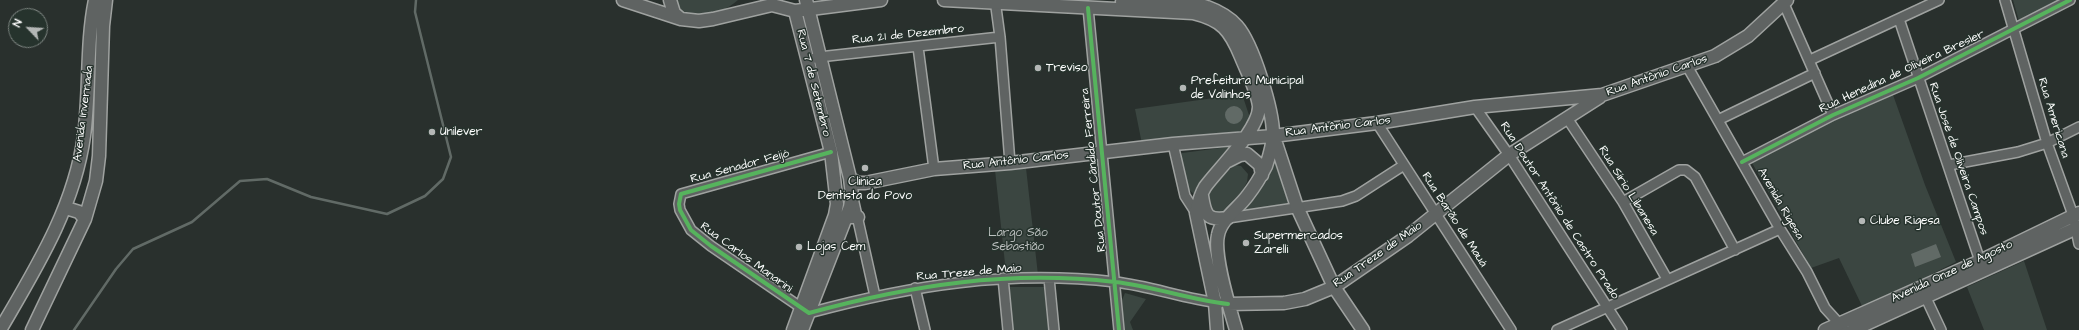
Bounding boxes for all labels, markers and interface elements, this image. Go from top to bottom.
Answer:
north arrow [8,8,48,48]
text: N [9,17,26,29]
street label: Rua 21 de Dezembro [851,22,965,48]
street label: Rua Henedina de Oliveira Bresler [1817,27,1987,117]
street label: Rua 7 de Setembro [793,28,833,138]
street label: Rua Antônio Carlos [1604,52,1710,100]
place label: Treviso [1046,61,1087,75]
marker: Treviso [1033,63,1043,73]
street label: Avenida Invernada [71,65,97,163]
place label: Prefeitura Municipal de Valinhos [1191,74,1304,102]
street label: Rua Americana [2034,76,2072,160]
street label: Rua José de Oliveira Campos [1925,81,1991,237]
marker: Prefeitura Municipal de Valinhos [1178,83,1188,93]
street label: Rua Doutor Cândido Ferreira [1078,87,1110,253]
street label: Rua Antônio Carlos [1284,113,1392,141]
street label: Rua Doutor Antônio de Castro Prado [1496,120,1622,302]
place label: Unilever [440,125,482,139]
marker: Unilever [427,127,437,137]
street label: Rua Sírio Libanesa [1595,144,1661,238]
street label: Rua Senador Feijó [689,147,791,187]
street label: Rua Antônio Carlos [962,148,1070,174]
marker: Clinica Dentista do Povo [860,163,870,173]
street label: Avenida Rigesa [1754,166,1806,242]
street label: Rua Barão de Mauá [1418,170,1490,270]
place label: Clinica Dentista do Povo [818,175,912,203]
place label: Clube Rigesa [1870,214,1940,228]
marker: Clube Rigesa [1857,216,1867,226]
street label: Rua Treze de Maio [1331,219,1425,291]
street label: Rua Carlos Manarini [697,220,795,296]
park label: Largo São Sebastião [988,226,1048,254]
place label: Supermercados Zarelli [1254,229,1343,257]
marker: Supermercados Zarelli [1241,238,1251,248]
street label: Avenida Onze de Agosto [1889,238,2015,306]
place label: Lojas Cem [807,240,865,254]
marker: Lojas Cem [794,242,804,252]
street label: Rua Treze de Maio [916,261,1022,285]

